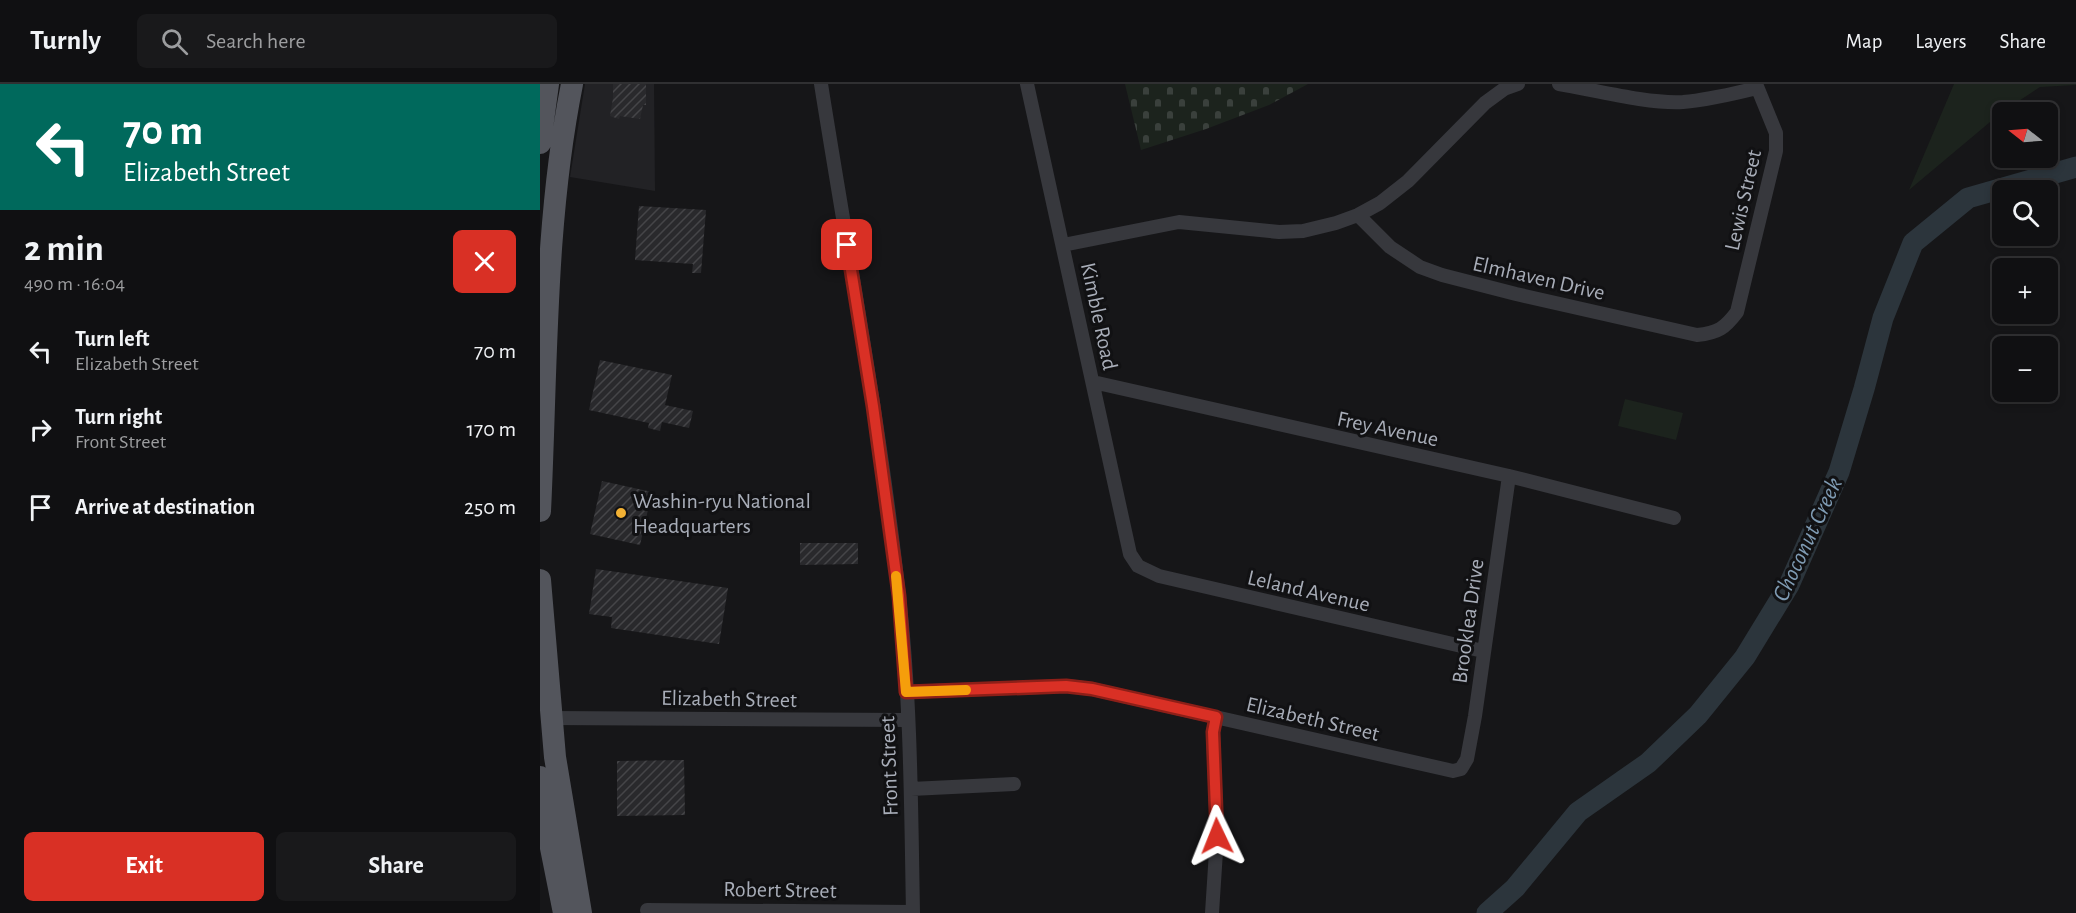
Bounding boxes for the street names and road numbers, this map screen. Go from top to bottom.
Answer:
street label: Lewis Street [1721,148,1765,253]
street label: Elmhaven Drive [1471,252,1607,304]
street label: Kimble Road [1077,260,1121,372]
street label: Frey Avenue [1335,407,1441,450]
street label: Brooklea Drive [1448,557,1488,685]
street label: Leland Avenue [1245,566,1372,616]
street label: Elizabeth Street [661,687,797,711]
street label: Elizabeth Street [1244,693,1381,745]
street label: Front Street [876,716,902,816]
street label: Robert Street [723,878,837,902]

